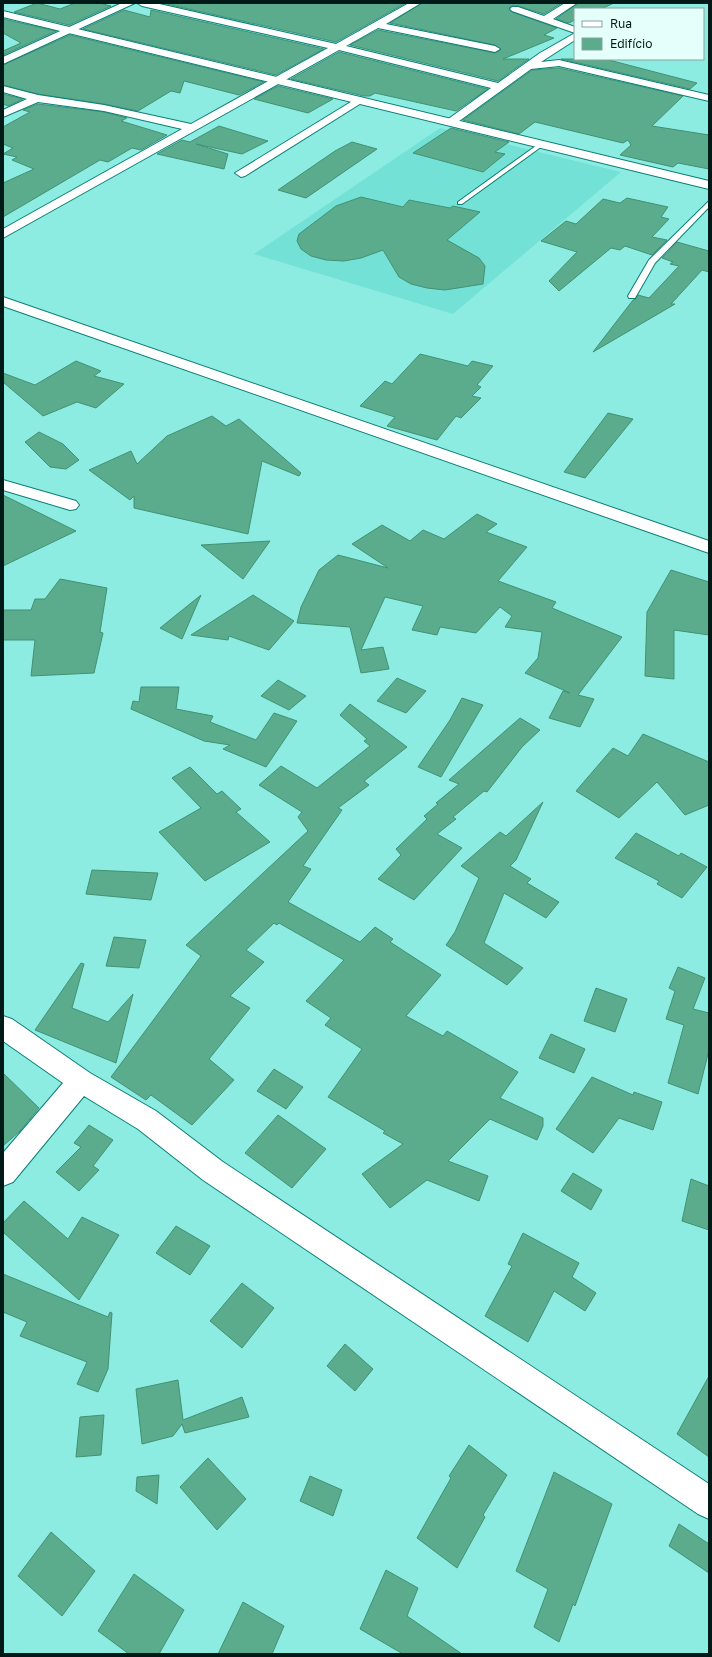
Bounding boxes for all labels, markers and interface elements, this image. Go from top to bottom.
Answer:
legend [574,8,704,60]
text: Rua [610,16,632,31]
text: Edifício [610,36,652,51]

